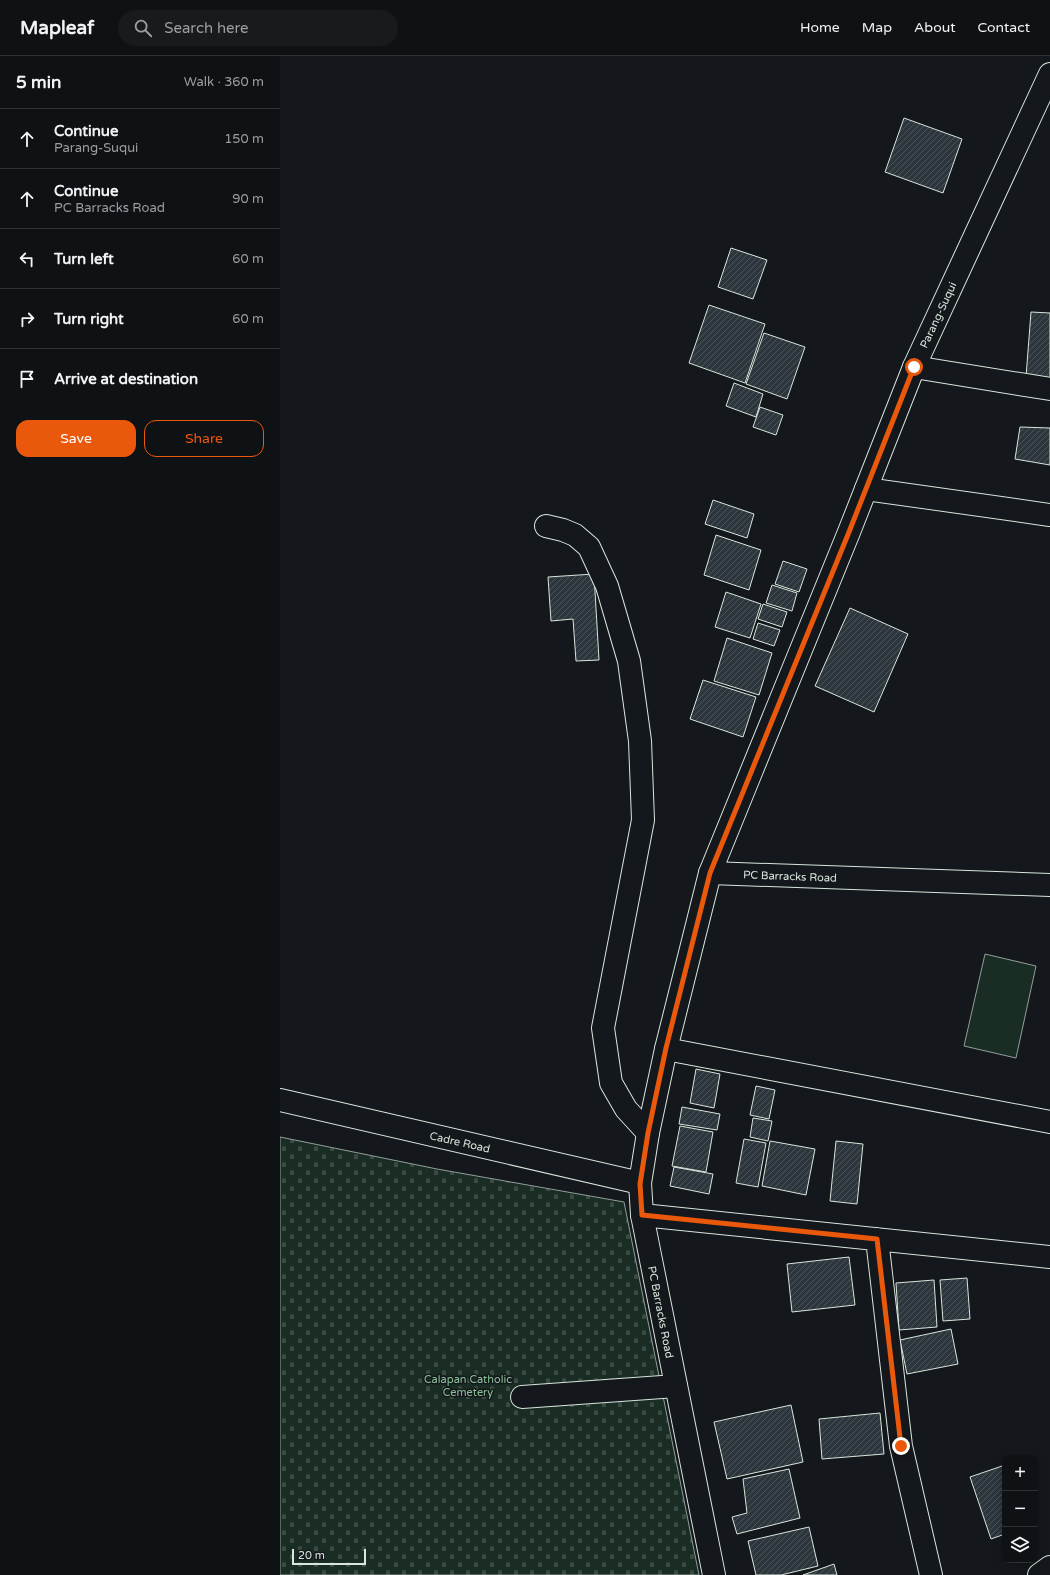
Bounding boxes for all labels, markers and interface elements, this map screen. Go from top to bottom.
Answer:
search box [118,10,398,46]
text: Mapleaf [20,17,94,39]
icon: search [132,17,154,39]
text: Search here [164,19,249,37]
text: Home [800,19,840,36]
text: Map [862,19,892,36]
text: About [914,19,956,36]
text: Contact [978,19,1030,36]
text: 5 min [16,72,61,93]
text: Walk · 360 m [184,74,264,90]
text: Continue [54,122,118,140]
icon: ahead [16,128,38,150]
text: 150 m [224,131,264,147]
text: Parang-Suqui [54,140,138,156]
text: Continue [54,182,118,200]
icon: ahead [16,188,38,210]
text: 90 m [232,191,264,207]
text: PC Barracks Road [54,200,165,216]
icon: left [16,248,38,270]
text: Turn left [54,250,114,268]
text: 60 m [232,251,264,267]
street label: Parang-Suqui [917,280,959,350]
icon: right [16,308,38,330]
text: Turn right [54,310,124,328]
text: 60 m [232,311,264,327]
route start [905,358,923,376]
icon: arrive [16,368,38,390]
text: Arrive at destination [54,370,198,388]
button: Save [16,420,136,457]
button: Share [144,420,264,457]
street label: PC Barracks Road [743,868,837,885]
street label: Cadre Road [428,1129,491,1156]
street label: PC Barracks Road [645,1265,676,1359]
park label: Calapan Catholic Cemetery [424,1373,512,1399]
route end [892,1437,910,1455]
map controls [1002,1455,1038,1563]
button: + [1002,1455,1038,1491]
button: − [1002,1491,1038,1527]
button: layers [1002,1527,1038,1563]
scale bar [292,1547,366,1566]
text: 20 m [298,1549,325,1562]

